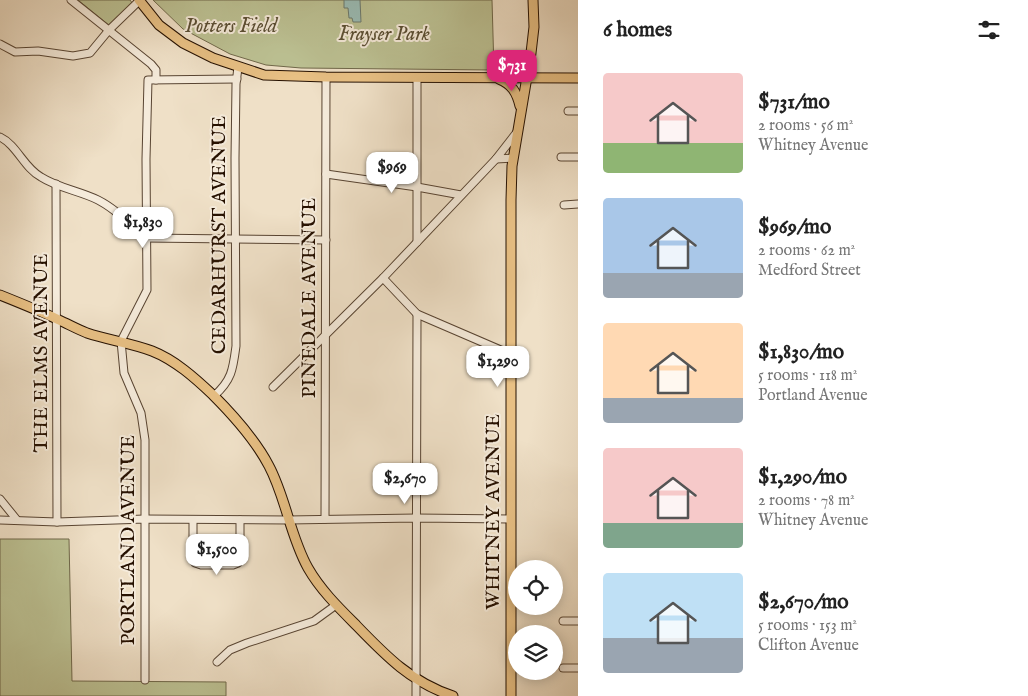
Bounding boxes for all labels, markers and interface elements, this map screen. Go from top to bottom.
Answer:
park label: Potters Field [185,14,279,39]
icon: filters [975,16,1003,44]
text: 6 homes [603,17,672,44]
park label: Frayser Park [338,22,430,47]
pin: $731 [482,49,542,92]
text: $731 [498,56,526,76]
text: $731/mo [758,89,830,116]
icon: home [643,93,703,153]
street label: CEDARHURST AVENUE [207,116,232,354]
text: 2 rooms · 56 m² [758,116,853,136]
text: Whitney Avenue [758,136,868,156]
pin: $969 [362,152,422,194]
text: $969 [377,158,407,178]
street label: PINEDALE AVENUE [297,198,322,398]
pin: $1,830 [102,206,184,249]
text: $1,830 [123,213,163,233]
text: $969/mo [758,214,831,241]
icon: home [643,218,703,278]
text: 2 rooms · 62 m² [758,241,855,261]
street label: THE ELMS AVENUE [29,253,54,453]
text: Medford Street [758,261,861,281]
text: $1,830/mo [758,339,844,366]
icon: home [643,343,703,403]
pin: $1,290 [457,346,539,388]
text: $1,290 [477,352,519,372]
text: 5 rooms · 118 m² [758,366,857,386]
text: Portland Avenue [758,386,868,406]
street label: WHITNEY AVENUE [481,414,506,610]
street label: PORTLAND AVENUE [116,435,141,645]
pin: $2,670 [364,462,446,505]
text: $1,290/mo [758,464,847,491]
icon: home [643,468,703,528]
text: $2,670 [384,469,426,489]
text: 2 rooms · 78 m² [758,491,855,511]
text: Whitney Avenue [758,511,868,531]
pin: $1,500 [176,534,258,576]
text: $1,500 [197,540,237,560]
map controls [508,560,563,680]
button: locate [508,560,563,615]
text: $2,670/mo [758,589,849,616]
icon: home [643,593,703,653]
text: 5 rooms · 153 m² [758,616,857,636]
button: layers [508,625,563,680]
text: Clifton Avenue [758,636,859,656]

